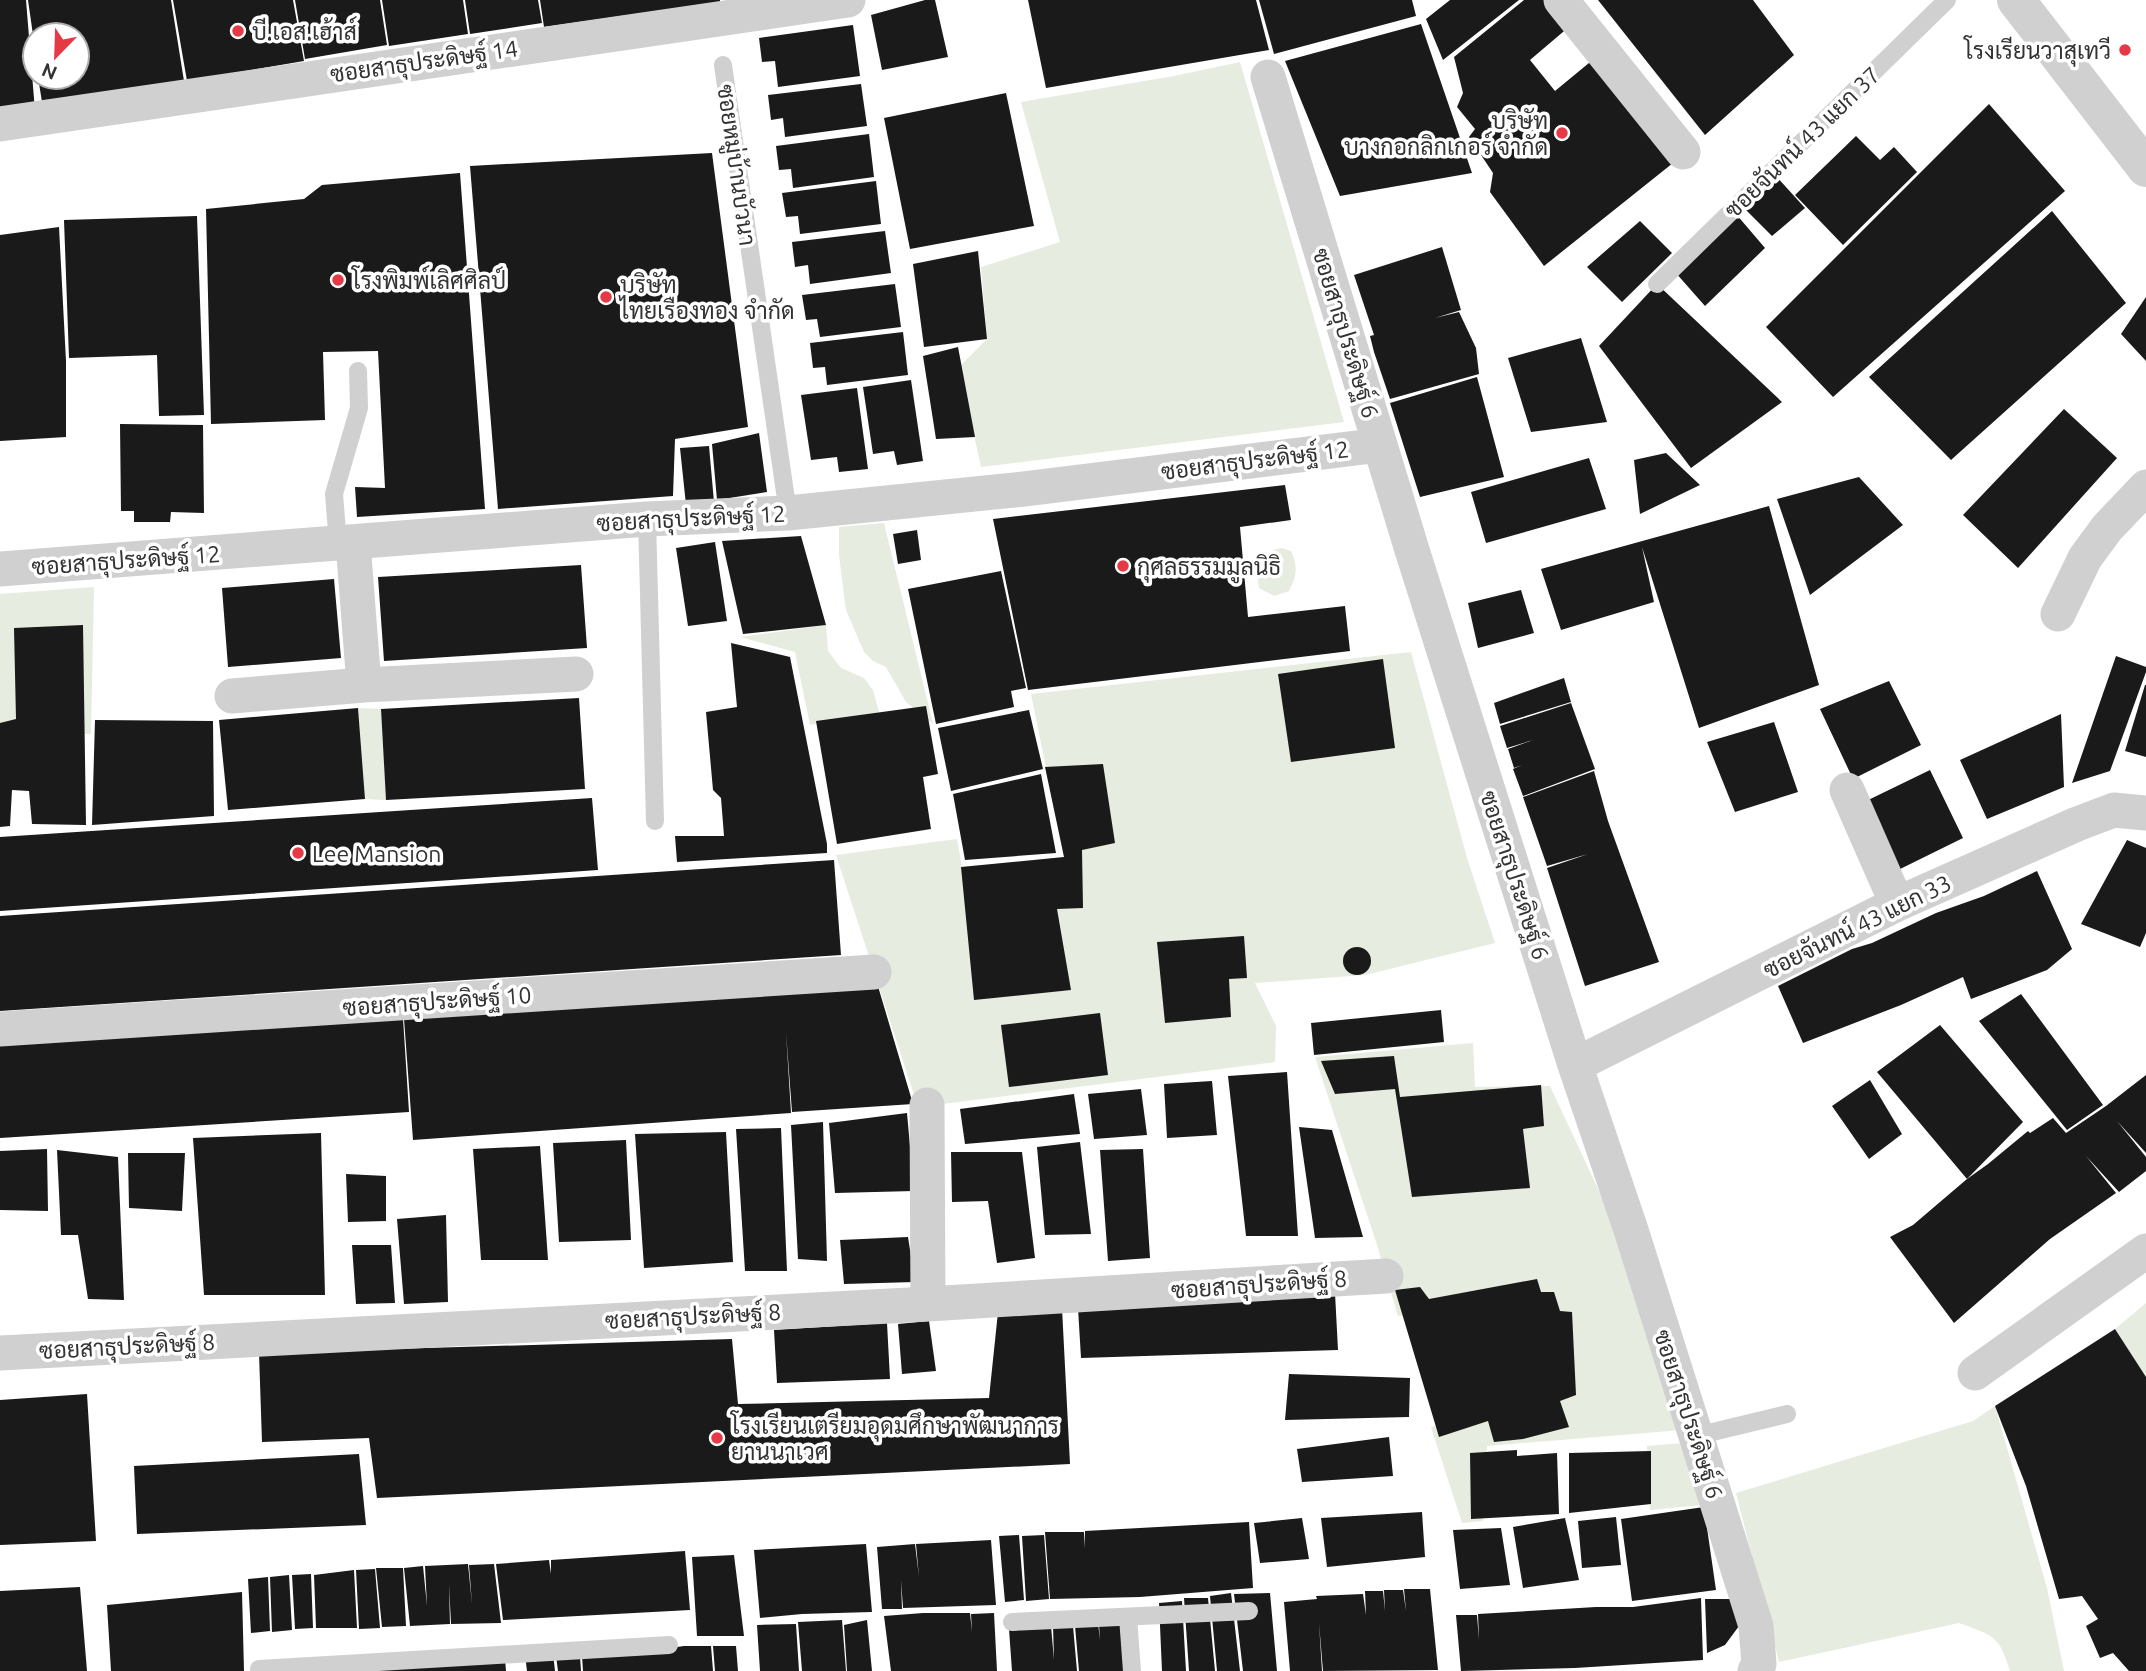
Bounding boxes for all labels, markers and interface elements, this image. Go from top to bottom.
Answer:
place label: บี.เอส.เฮ้าส์ [252,16,357,44]
north arrow [21,21,91,91]
marker: บี.เอส.เฮ้าส์ [230,23,246,39]
street label: ซอยสาธุประดิษฐ์ 14 [328,32,520,90]
place label: โรงเรียนวาสุเทวี [1962,35,2111,67]
marker: โรงเรียนวาสุเทวี [2117,42,2133,58]
text: N [39,59,60,85]
street label: ซอยจันทน์ 43 แยก 37 [1717,59,1885,222]
street label: ซอยหมู่บ้านบัวนา [708,82,763,248]
place label: บริษัท บางกอกลิกเกอร์ จำกัด [1344,107,1548,159]
marker: บริษัท บางกอกลิกเกอร์ จำกัด [1554,125,1570,141]
street label: ซอยสาธุประดิษฐ์ 6 [1304,244,1387,422]
place label: โรงพิมพ์เลิศศิลป์ [350,265,506,293]
place label: บริษัท ไทยเรืองทอง จำกัด [618,271,795,323]
marker: โรงพิมพ์เลิศศิลป์ [330,272,346,288]
marker: บริษัท ไทยเรืองทอง จำกัด [598,289,614,305]
street label: ซอยสาธุประดิษฐ์ 12 [1159,433,1351,488]
street label: ซอยสาธุประดิษฐ์ 12 [596,498,786,539]
street label: ซอยสาธุประดิษฐ์ 12 [31,538,221,583]
place label: กุศลธรรมมูลนิธิ [1137,553,1281,584]
marker: กุศลธรรมมูลนิธิ [1115,558,1131,574]
street label: ซอยสาธุประดิษฐ์ 6 [1472,786,1557,964]
place label: Lee Mansion [312,841,441,866]
marker: Lee Mansion [290,845,306,861]
street label: ซอยจันทน์ 43 แยก 33 [1758,867,1955,982]
street label: ซอยสาธุประดิษฐ์ 10 [342,979,532,1024]
street label: ซอยสาธุประดิษฐ์ 8 [1170,1262,1348,1307]
street label: ซอยสาธุประดิษฐ์ 8 [604,1296,782,1337]
street label: ซอยสาธุประดิษฐ์ 6 [1646,1325,1731,1503]
street label: ซอยสาธุประดิษฐ์ 8 [38,1326,216,1367]
place label: โรงเรียนเตรียมอุดมศึกษาพัฒนาการ ยานนาเวศ [729,1410,1059,1464]
marker: โรงเรียนเตรียมอุดมศึกษาพัฒนาการ ยานนาเวศ [709,1430,725,1446]

